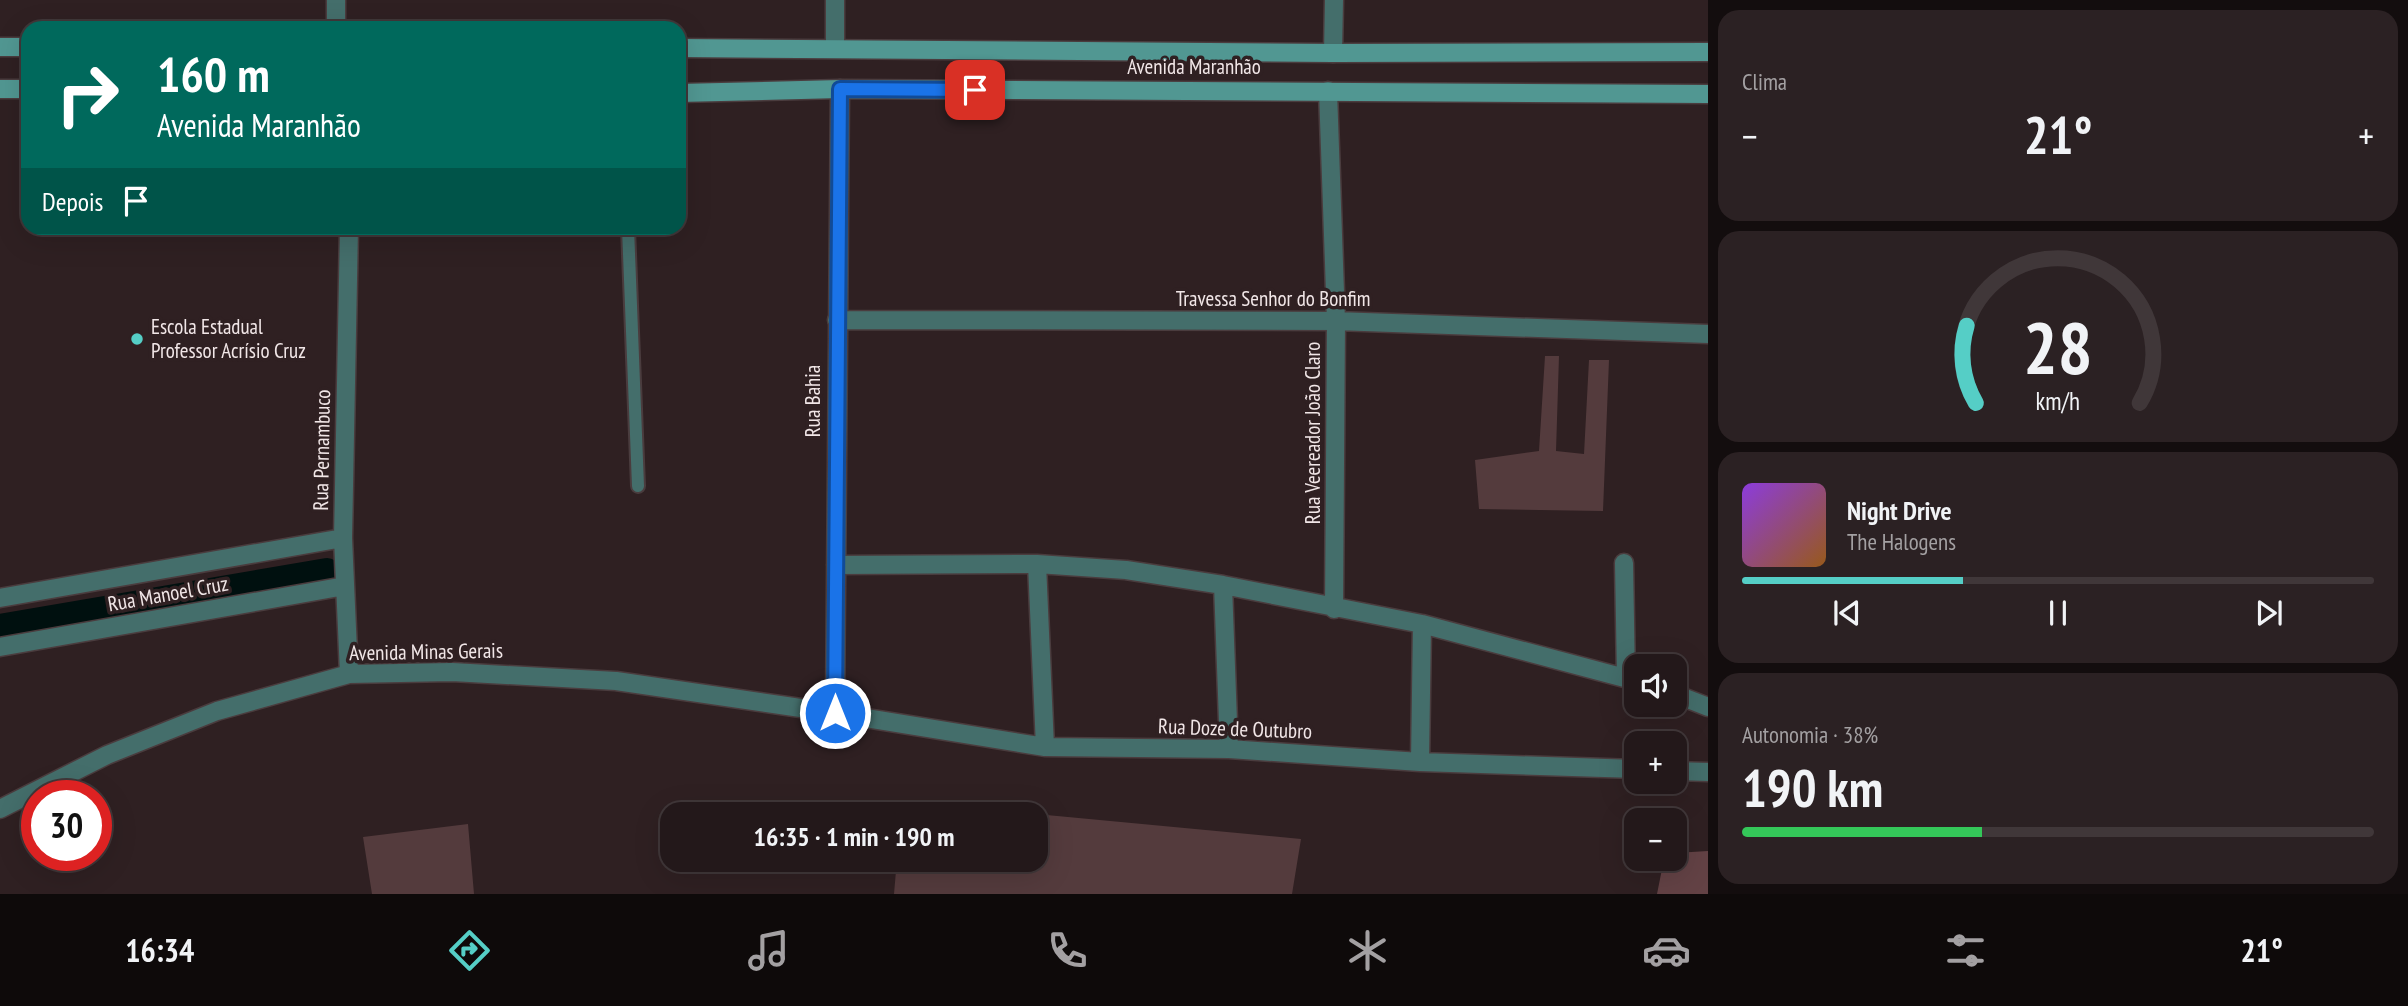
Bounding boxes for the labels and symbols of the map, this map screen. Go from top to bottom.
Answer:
street label: Avenida Maranhão [1127,53,1261,80]
pin [945,60,1005,120]
street label: Travessa Senhor do Bonfim [1176,285,1370,312]
place label: Escola Estadual Professor Acrísio Cruz [151,313,306,364]
marker: Escola Estadual Professor Acrísio Cruz [129,331,145,347]
street label: Rua Veereador João Claro [1299,342,1326,524]
street label: Rua Bahia [799,365,826,437]
street label: Rua Pernambuco [307,389,336,511]
street label: Rua Manoel Cruz [106,570,230,617]
street label: Avenida Minas Gerais [349,637,503,666]
position arrow [798,676,872,750]
street label: Rua Doze de Outubro [1158,712,1312,745]
speed limit sign: 30 [21,780,112,871]

